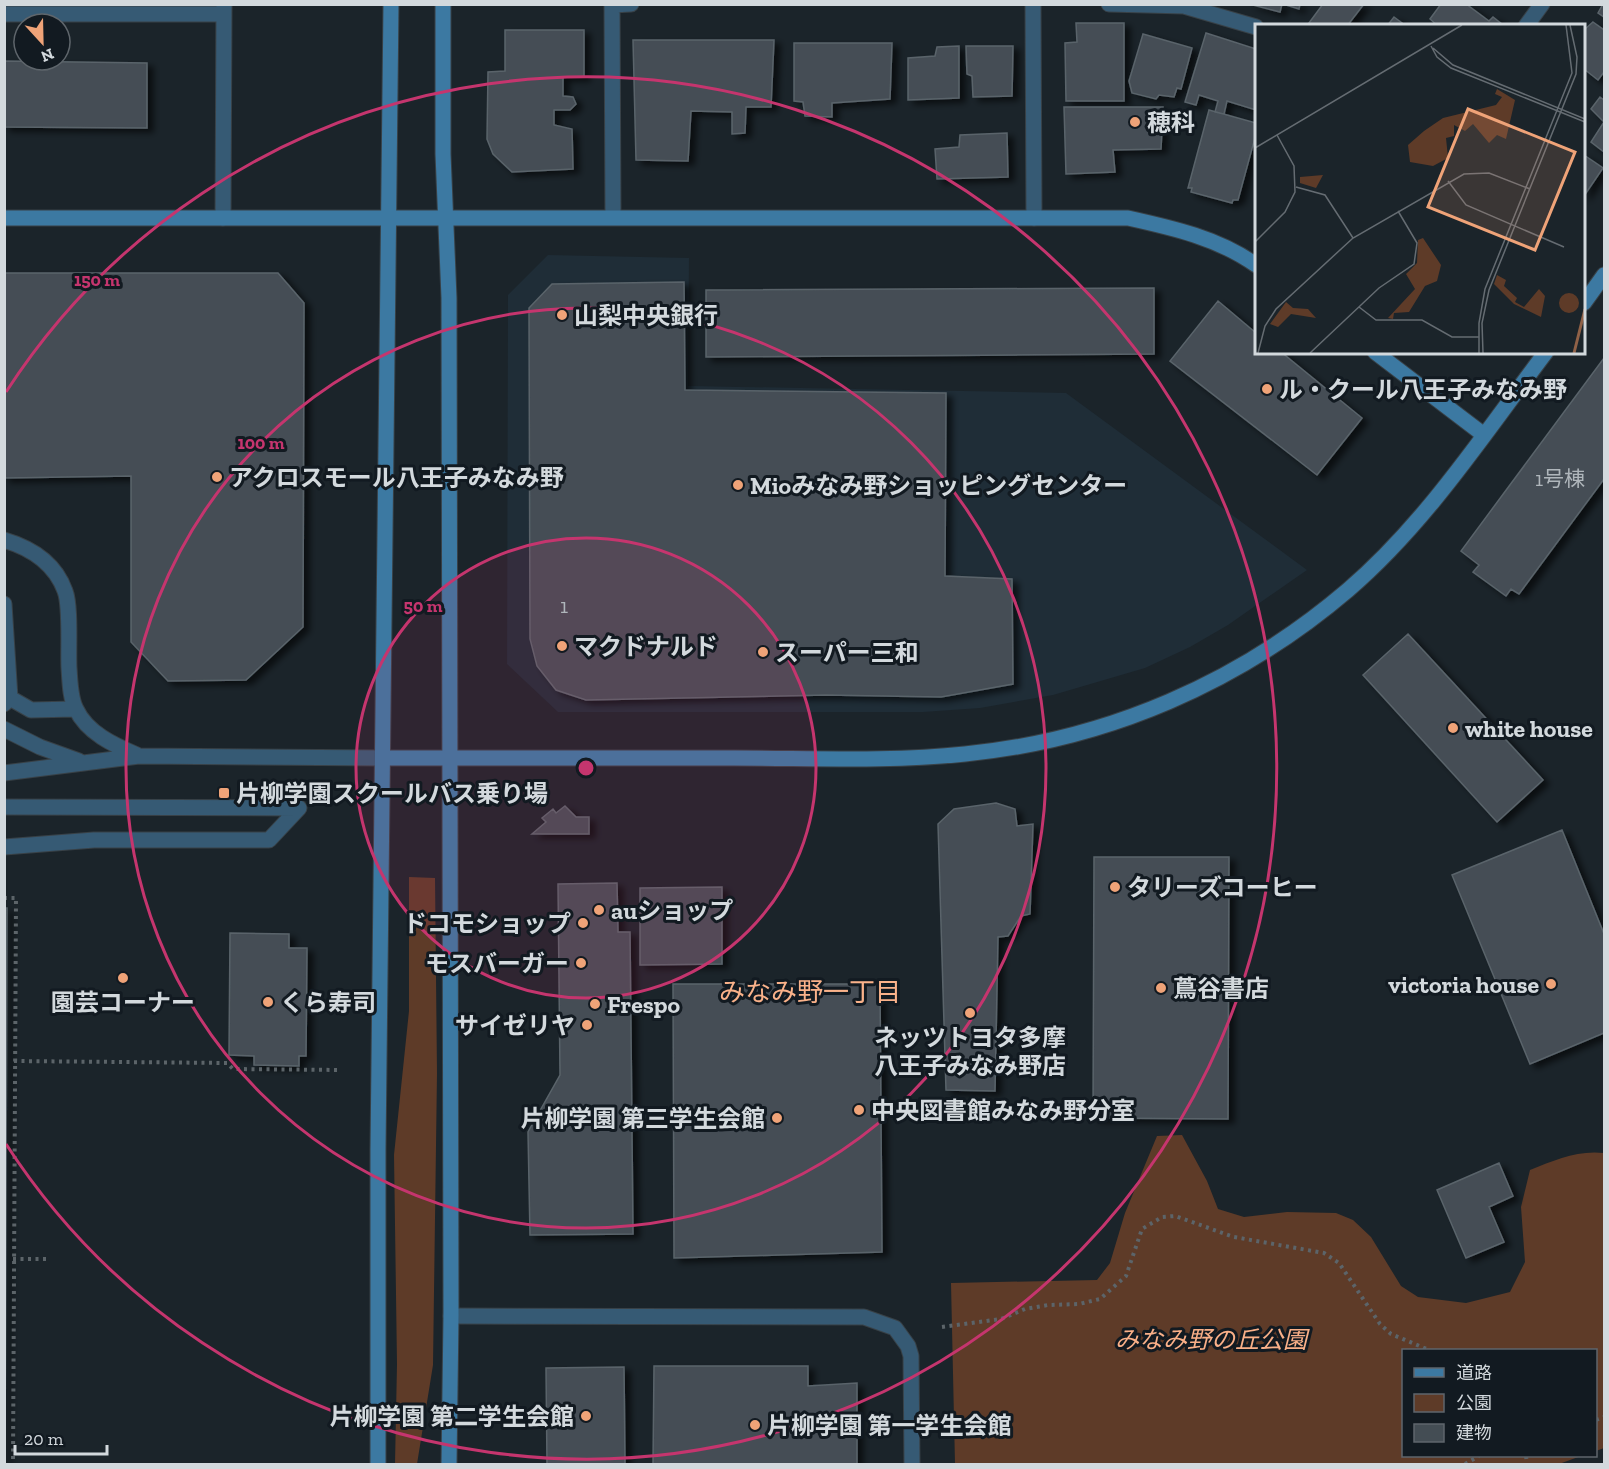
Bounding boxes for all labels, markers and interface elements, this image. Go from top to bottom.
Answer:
north arrow [12,12,72,72]
inset map [1255,24,1585,354]
text: N [38,44,57,67]
place label: 穂科 [1147,108,1195,137]
marker: 穂科 [1128,115,1142,129]
text: 150 m [74,269,120,291]
place label: 山梨中央銀行 [574,301,718,330]
marker: 山梨中央銀行 [555,308,569,322]
place label: ル・クール八王子みなみ野 [1279,375,1567,404]
marker: ル・クール八王子みなみ野 [1260,382,1274,396]
text: 100 m [237,432,285,454]
place label: アクロスモール八王子みなみ野 [229,463,564,492]
house number: 1号棟 [1535,466,1585,491]
marker: アクロスモール八王子みなみ野 [210,470,224,484]
place label: Mioみなみ野ショッピングセンター [750,471,1127,500]
marker: Mioみなみ野ショッピングセンター [731,478,745,492]
house number: 1 [560,593,568,618]
text: 50 m [404,595,443,617]
place label: マクドナルド [574,632,718,661]
place label: スーパー三和 [775,638,919,667]
marker: マクドナルド [555,639,569,653]
marker: スーパー三和 [756,645,770,659]
place label: white house [1465,714,1593,743]
marker: white house [1446,721,1460,735]
centre of rings [576,758,596,778]
place label: 片柳学園スクールバス乗り場 [236,779,548,808]
marker: 片柳学園スクールバス乗り場 [217,786,231,800]
place label: タリーズコーヒー [1127,873,1318,902]
marker: タリーズコーヒー [1108,880,1122,894]
place label: auショップ [611,896,733,925]
marker: auショップ [592,903,606,917]
place label: ドコモショップ [403,909,571,938]
marker: ドコモショップ [576,916,590,930]
place label: モスバーガー [425,949,569,978]
marker: モスバーガー [574,956,588,970]
place label: victoria house [1388,970,1539,999]
marker: 園芸コーナー [116,971,130,985]
place label: 蔦谷書店 [1173,974,1269,1003]
district label: みなみ野一丁目 [719,976,901,1008]
marker: victoria house [1544,977,1558,991]
marker: 蔦谷書店 [1154,981,1168,995]
place label: 園芸コーナー [51,988,195,1017]
place label: くら寿司 [280,988,376,1017]
place label: Frespo [607,990,681,1019]
marker: くら寿司 [261,995,275,1009]
marker: Frespo [588,997,602,1011]
marker: ネッツトヨタ多摩 八王子みなみ野店 [963,1006,977,1020]
place label: サイゼリヤ [455,1011,575,1040]
marker: サイゼリヤ [580,1018,594,1032]
place label: ネッツトヨタ多摩 八王子みなみ野店 [874,1023,1066,1080]
place label: 中央図書館みなみ野分室 [871,1096,1135,1125]
marker: 中央図書館みなみ野分室 [852,1103,866,1117]
place label: 片柳学園 第三学生会館 [521,1104,765,1133]
marker: 片柳学園 第三学生会館 [770,1111,784,1125]
park label: みなみ野の丘公園 [1115,1325,1310,1354]
legend [1402,1349,1597,1457]
text: 道路 [1456,1362,1492,1384]
text: 公園 [1456,1392,1492,1414]
place label: 片柳学園 第二学生会館 [330,1402,574,1431]
marker: 片柳学園 第二学生会館 [579,1409,593,1423]
place label: 片柳学園 第一学生会館 [767,1411,1012,1440]
scale bar [15,1418,106,1456]
marker: 片柳学園 第一学生会館 [748,1418,762,1432]
text: 建物 [1456,1422,1492,1444]
text: 20 m [24,1428,64,1450]

